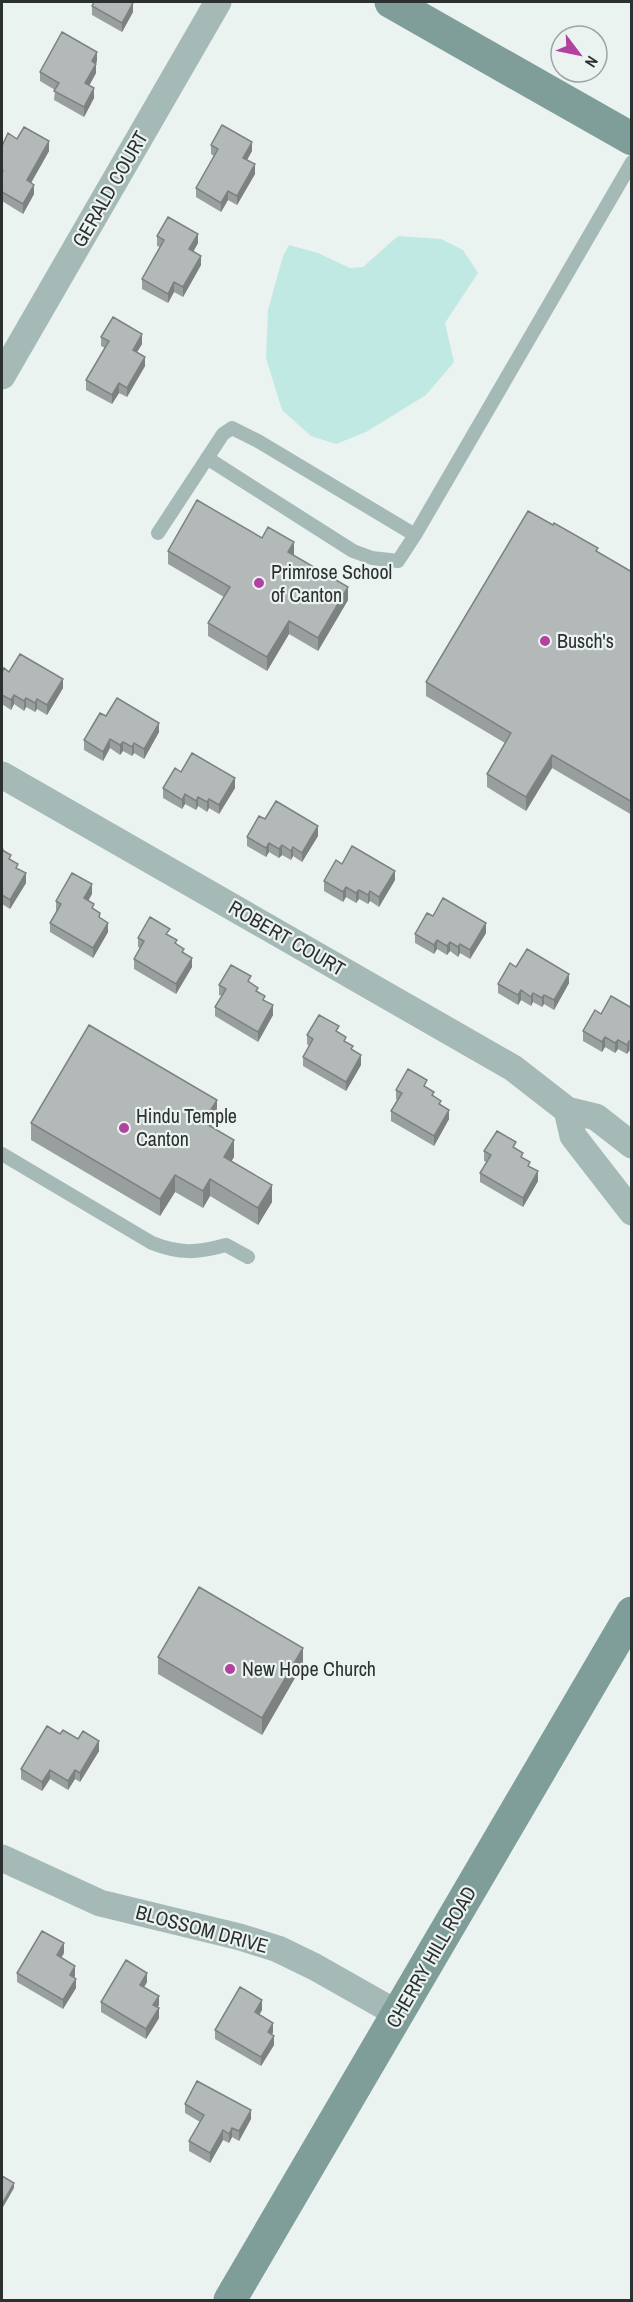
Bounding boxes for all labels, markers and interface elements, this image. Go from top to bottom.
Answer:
north arrow [549,24,609,84]
text: N [580,52,604,72]
street label: GERALD COURT [65,126,154,252]
place label: Primrose School of Canton [271,558,392,608]
marker: Primrose School of Canton [252,576,266,590]
place label: Busch's [557,627,614,654]
marker: Busch's [538,634,552,648]
street label: ROBERT COURT [224,893,350,982]
place label: Hindu Temple Canton [136,1102,237,1152]
marker: Hindu Temple Canton [117,1121,131,1135]
place label: New Hope Church [242,1655,376,1682]
marker: New Hope Church [223,1662,237,1676]
street label: CHERRY HILL ROAD [379,1881,482,2032]
street label: BLOSSOM DRIVE [133,1898,271,1959]

